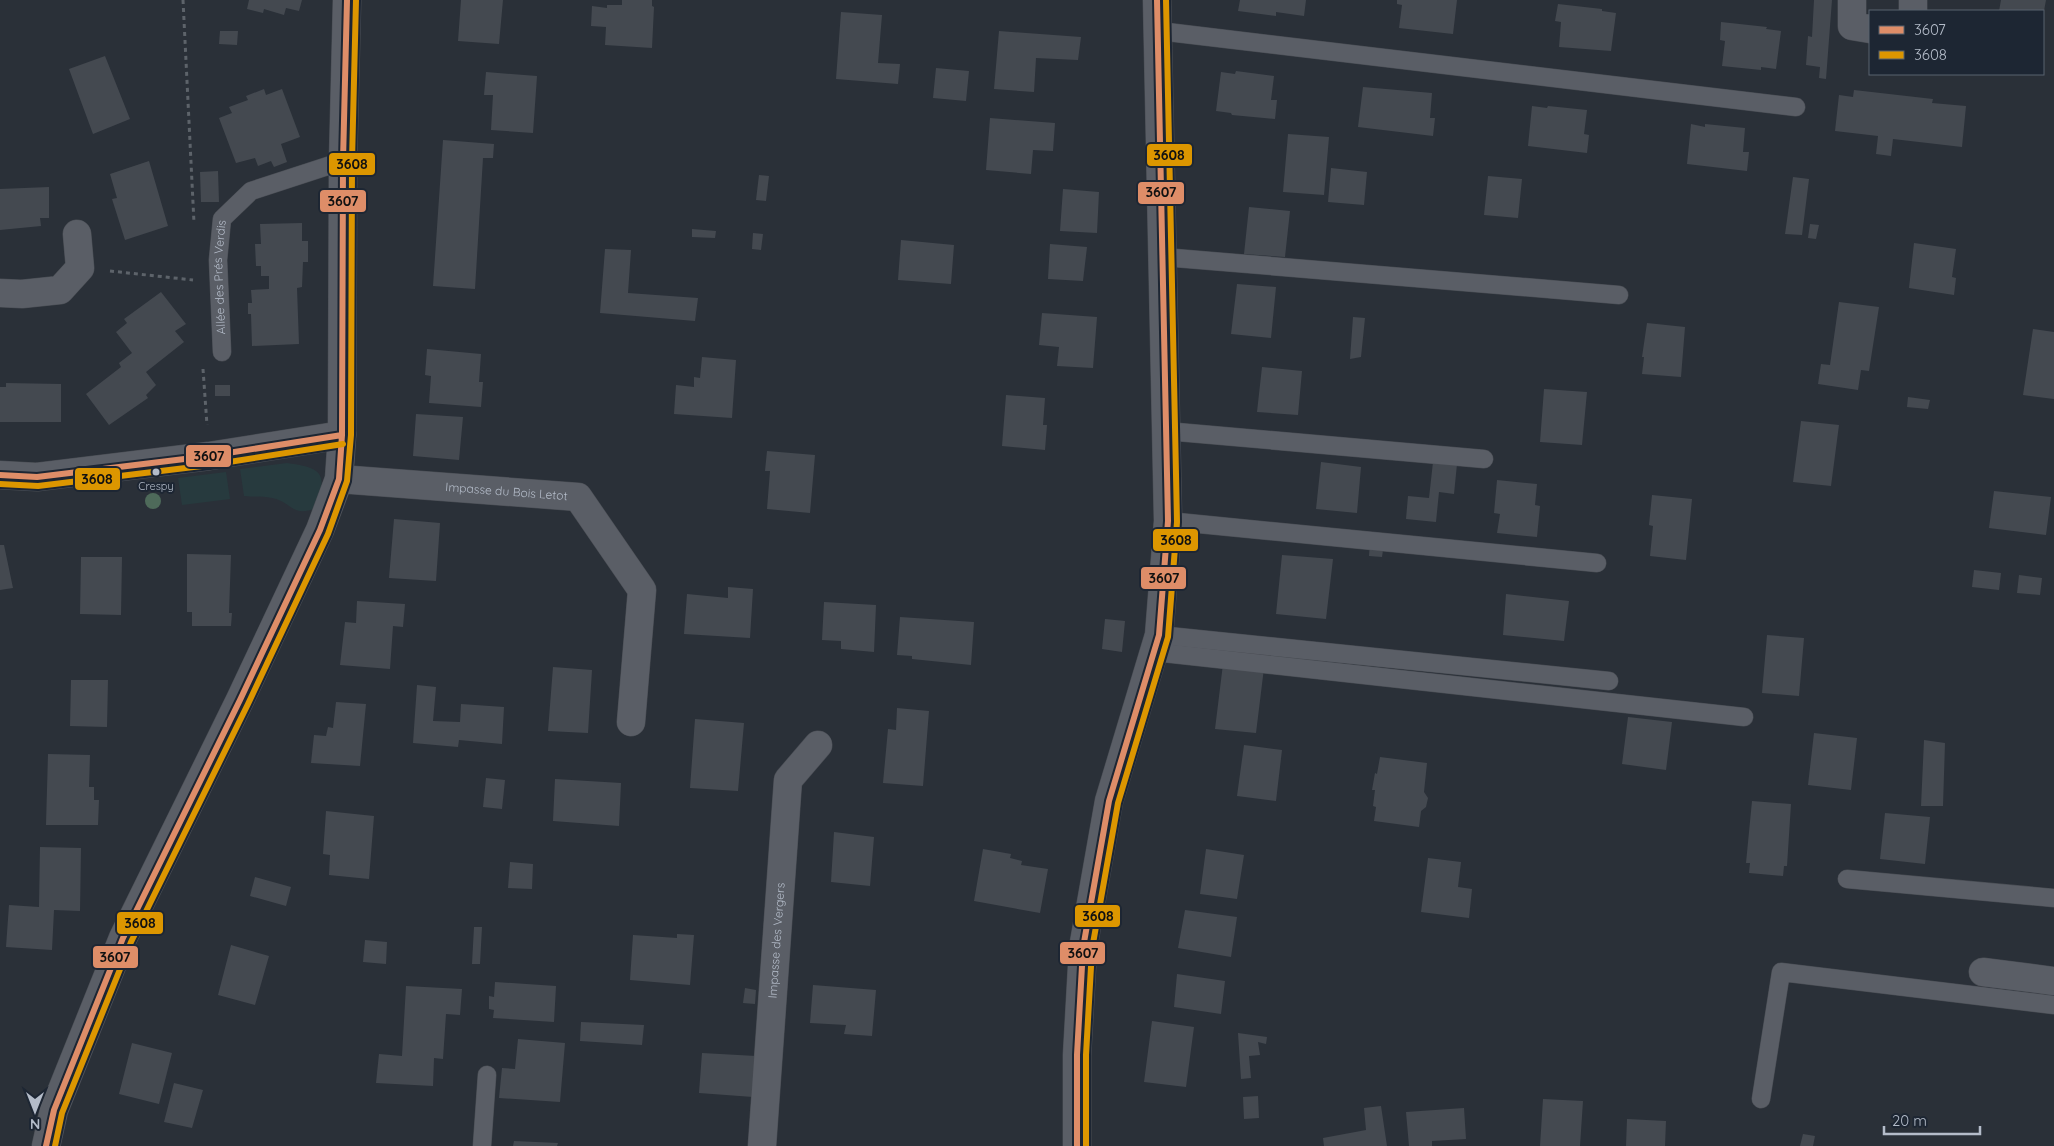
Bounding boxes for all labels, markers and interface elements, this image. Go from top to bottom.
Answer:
legend [1869,10,2044,75]
text: 3607 [1914,20,1946,39]
text: 3608 [1914,45,1947,64]
line badge: 3608 [1146,143,1193,167]
text: 3608 [1153,146,1185,164]
line badge: 3608 [328,152,376,176]
text: 3608 [336,155,368,173]
line badge: 3607 [1137,181,1185,205]
text: 3607 [1146,183,1177,201]
line badge: 3607 [319,189,367,213]
text: 3607 [328,192,359,210]
street label: Allée des Prés Verdis [210,219,229,335]
line badge: 3607 [185,444,232,468]
text: 3607 [194,447,225,465]
line badge: 3608 [74,467,121,491]
marker: Crespy [151,467,161,477]
text: 3608 [81,470,113,488]
place label: Crespy [138,479,174,493]
street label: Impasse du Bois Letot [445,479,568,503]
line badge: 3608 [1152,528,1199,552]
text: 3608 [1160,531,1192,549]
line badge: 3607 [1140,566,1187,590]
text: 3607 [1149,569,1180,587]
street label: Impasse des Vergers [765,882,788,999]
line badge: 3608 [1074,904,1121,928]
text: 3608 [1082,907,1114,925]
line badge: 3608 [116,911,164,935]
text: 3608 [124,914,156,932]
line badge: 3607 [1059,941,1106,965]
text: 3607 [1068,944,1099,962]
line badge: 3607 [92,945,139,969]
text: 3607 [100,948,131,966]
north arrow [10,1086,60,1136]
scale bar [1884,1104,1980,1136]
text: 20 m [1892,1111,1927,1130]
text: N [30,1115,40,1133]

